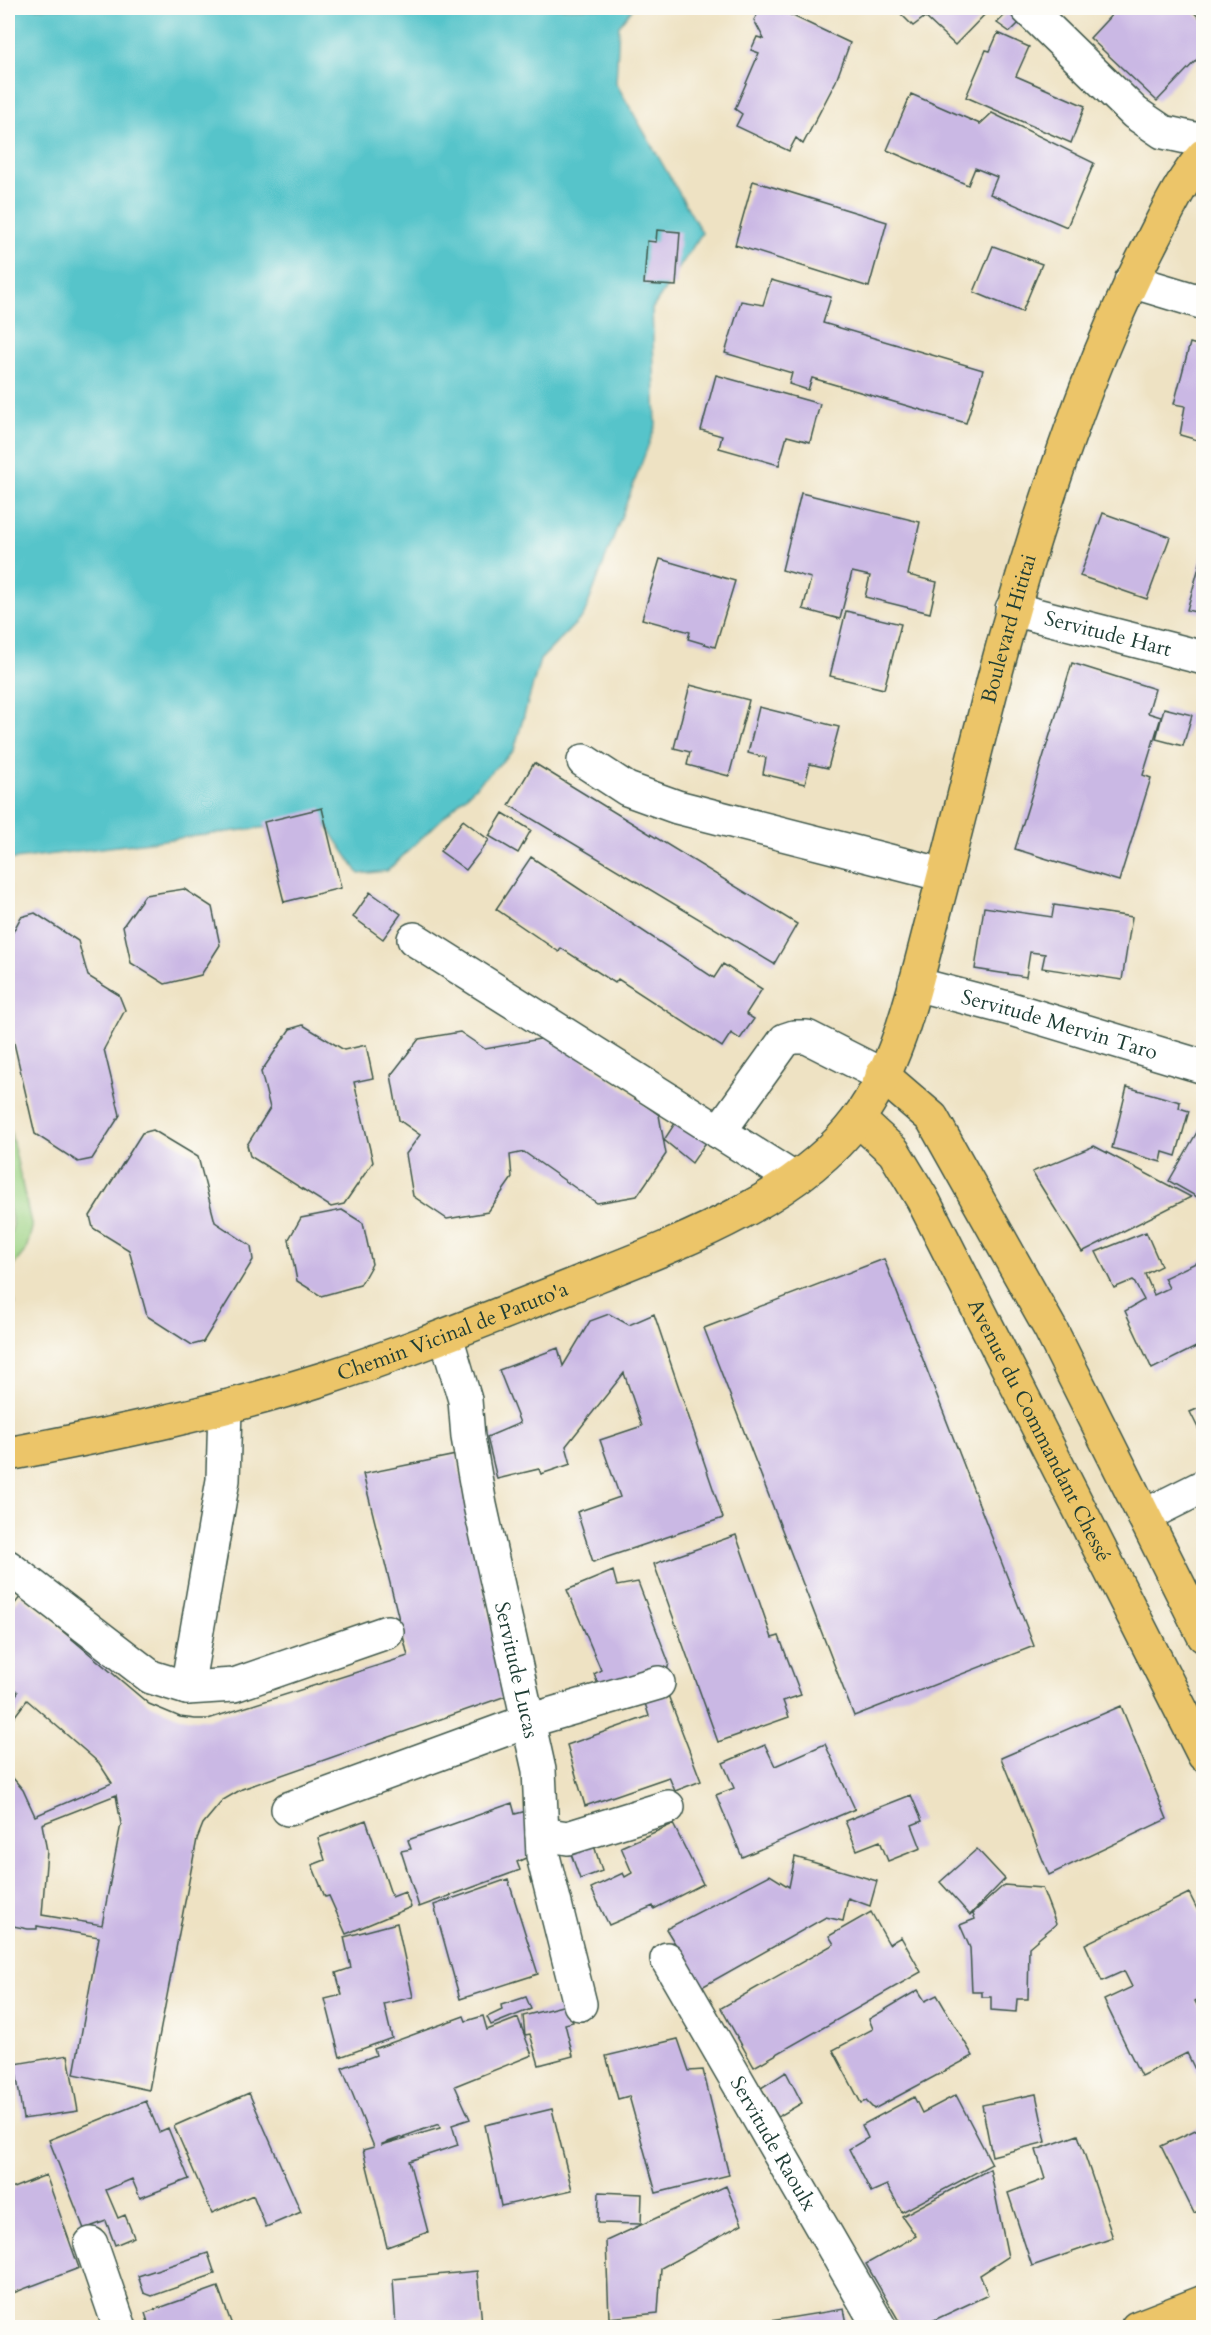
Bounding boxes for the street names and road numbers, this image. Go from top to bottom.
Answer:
street label: Boulevard Hititai [974,550,1044,706]
street label: Servitude Hart [1041,604,1175,664]
street label: Servitude Mervin Taro [958,983,1161,1067]
street label: Chemin Vicinal de Patuto'a [333,1275,572,1388]
street label: Avenue du Commandant Chessé [960,1294,1118,1567]
street label: Servitude Lucas [487,1599,545,1741]
street label: Servitude Raoulx [723,2071,824,2217]

